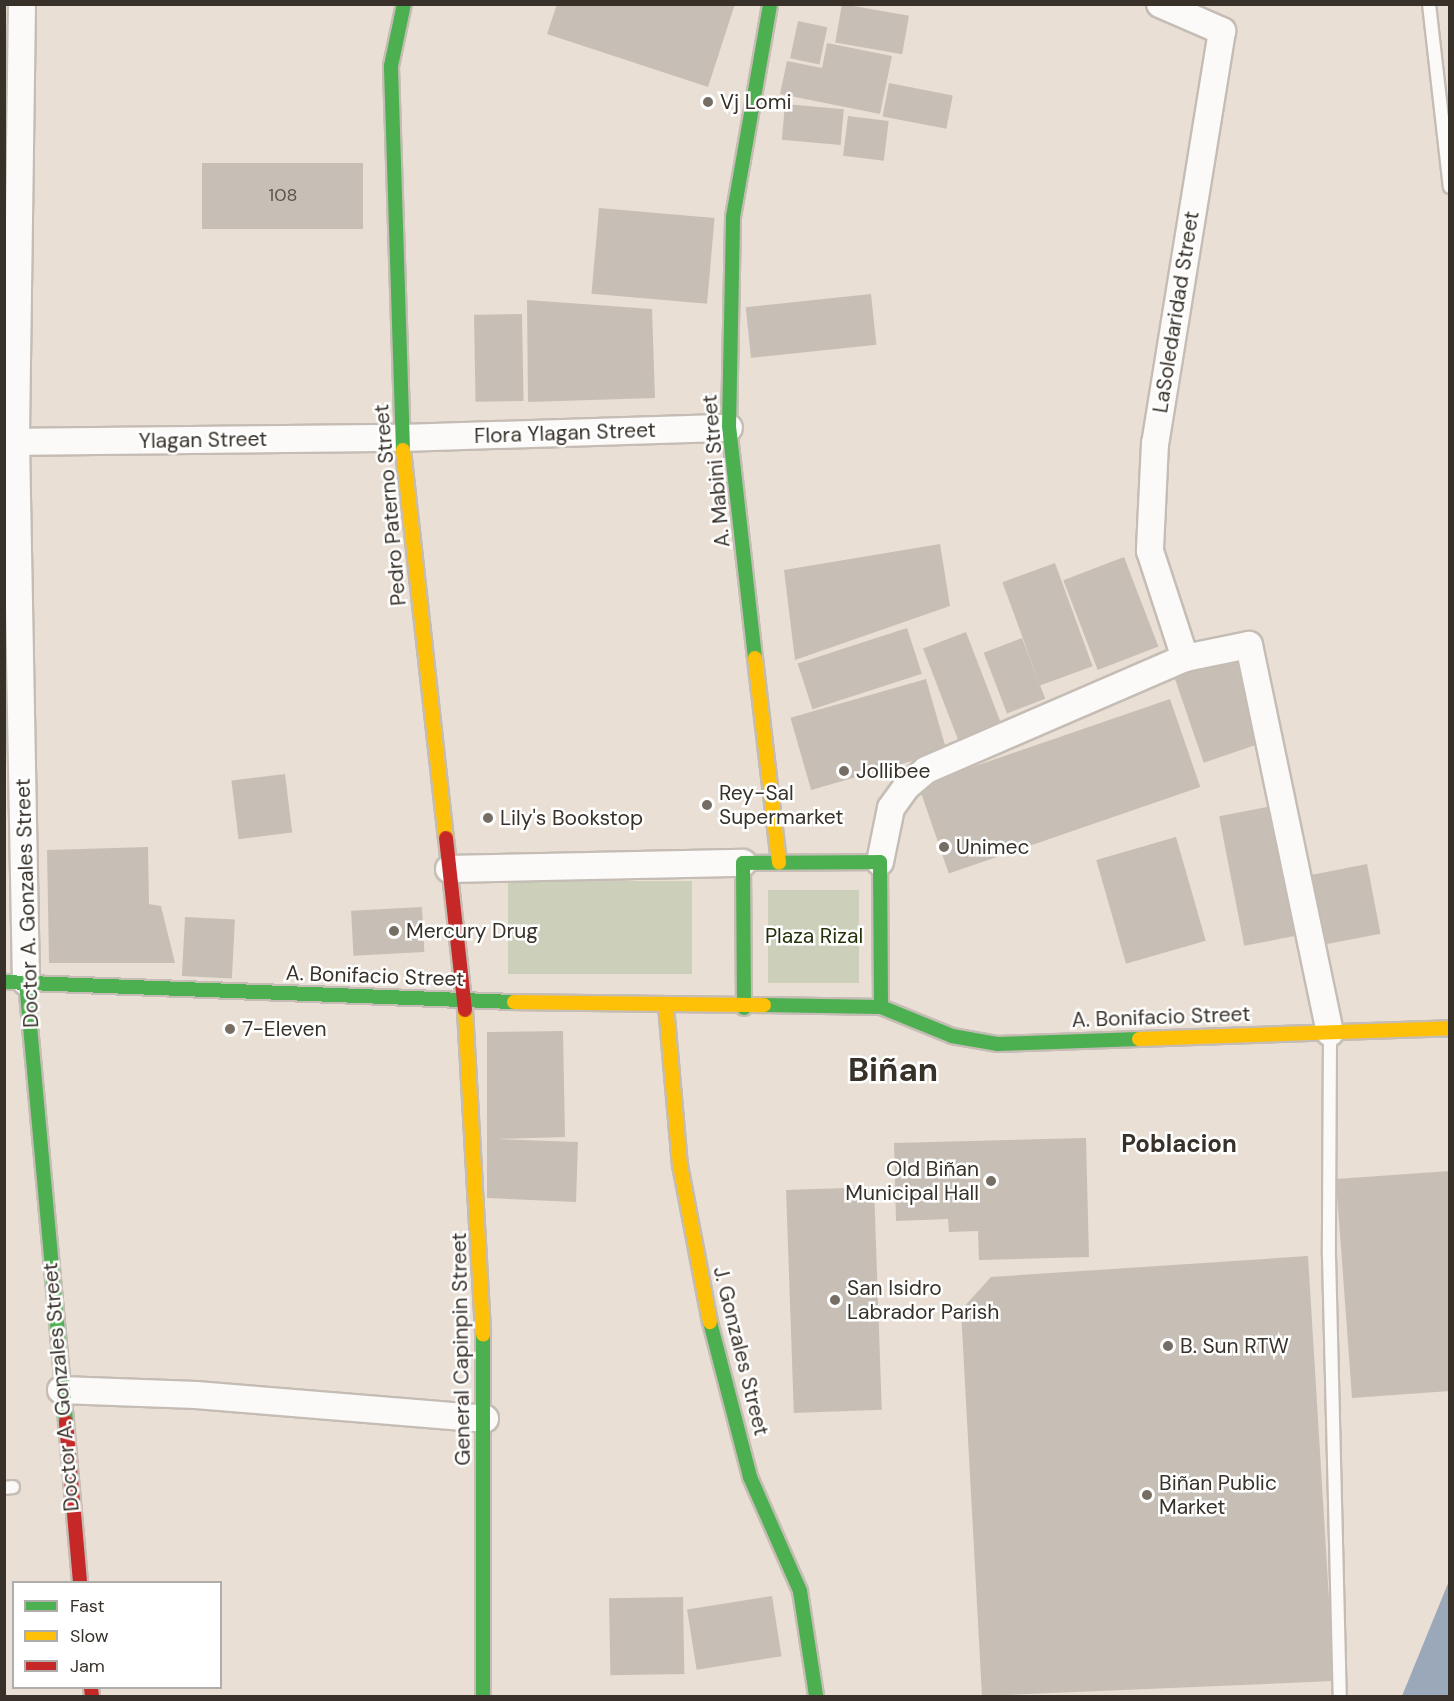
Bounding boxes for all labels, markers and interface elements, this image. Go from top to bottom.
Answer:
place label: Vj Lomi [720,89,792,115]
marker: Vj Lomi [701,95,715,109]
house number: 108 [269,184,297,206]
street label: LaSoledaridad Street [1148,209,1204,415]
street label: A. Mabini Street [697,394,735,548]
street label: Pedro Paterno Street [369,403,411,607]
street label: Flora Ylagan Street [474,417,656,449]
street label: Ylagan Street [138,426,268,454]
place label: Jollibee [856,758,930,784]
marker: Jollibee [837,764,851,778]
street label: Doctor A. Gonzales Street [10,778,44,1028]
place label: Rey-Sal Supermarket [719,780,844,830]
marker: Rey-Sal Supermarket [700,798,714,812]
place label: Lily's Bookstop [500,805,643,831]
marker: Lily's Bookstop [481,811,495,825]
place label: Unimec [956,834,1029,860]
marker: Unimec [937,840,951,854]
place label: Mercury Drug [406,918,538,944]
park label: Plaza Rizal [765,923,863,949]
marker: Mercury Drug [387,924,401,938]
street label: A. Bonifacio Street [285,960,465,992]
street label: A. Bonifacio Street [1071,1001,1251,1033]
place label: 7-Eleven [242,1016,326,1042]
marker: 7-Eleven [223,1022,237,1036]
district label: Biñan [848,1050,938,1090]
district label: Poblacion [1121,1130,1237,1158]
place label: Old Biñan Municipal Hall [845,1156,979,1206]
marker: Old Biñan Municipal Hall [984,1174,998,1188]
street label: General Capinpin Street [446,1232,476,1466]
street label: Doctor A. Gonzales Street [38,1261,84,1513]
street label: J. Gonzales Street [708,1264,774,1438]
place label: San Isidro Labrador Parish [847,1275,999,1325]
marker: San Isidro Labrador Parish [828,1293,842,1307]
place label: B. Sun RTW [1180,1333,1289,1359]
marker: B. Sun RTW [1161,1339,1175,1353]
place label: Biñan Public Market [1159,1470,1277,1520]
marker: Biñan Public Market [1140,1488,1154,1502]
legend [12,1581,222,1689]
text: Fast [70,1594,105,1618]
text: Slow [70,1624,109,1648]
text: Jam [70,1654,105,1678]

